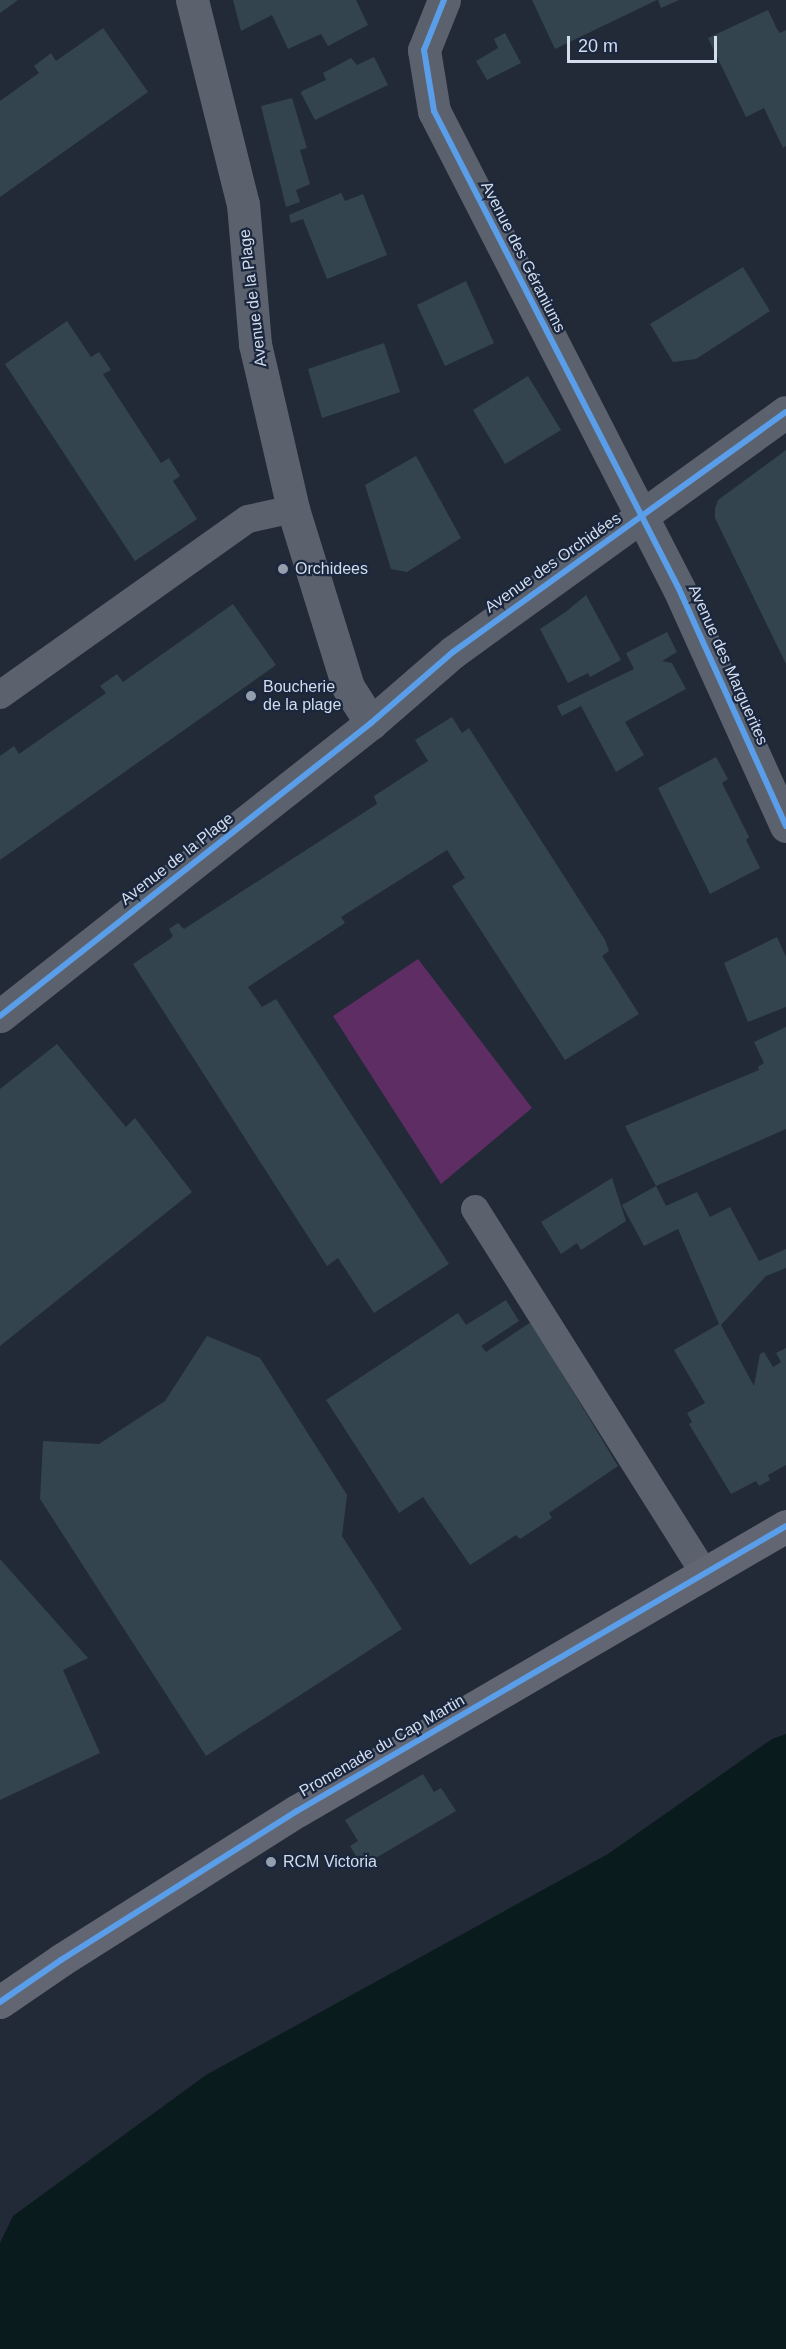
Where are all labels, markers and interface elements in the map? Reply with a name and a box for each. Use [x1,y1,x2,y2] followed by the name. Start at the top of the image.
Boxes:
[570,24,720,62] scale bar
[578,36,618,56] text: 20 m
[477,178,569,336] street label: Avenue des Géraniums
[235,228,271,368] street label: Avenue de la Plage
[481,509,625,617] street label: Avenue des Orchidées
[295,559,368,579] place label: Orchidees
[276,562,290,576] marker: Orchidees
[684,582,772,748] street label: Avenue des Marguerites
[263,677,341,715] place label: Boucherie de la plage
[244,689,258,703] marker: Boucherie de la plage
[117,809,237,909] street label: Avenue de la Plage
[296,1691,468,1801] street label: Promenade du Cap Martin
[283,1852,377,1872] place label: RCM Victoria
[264,1855,278,1869] marker: RCM Victoria

